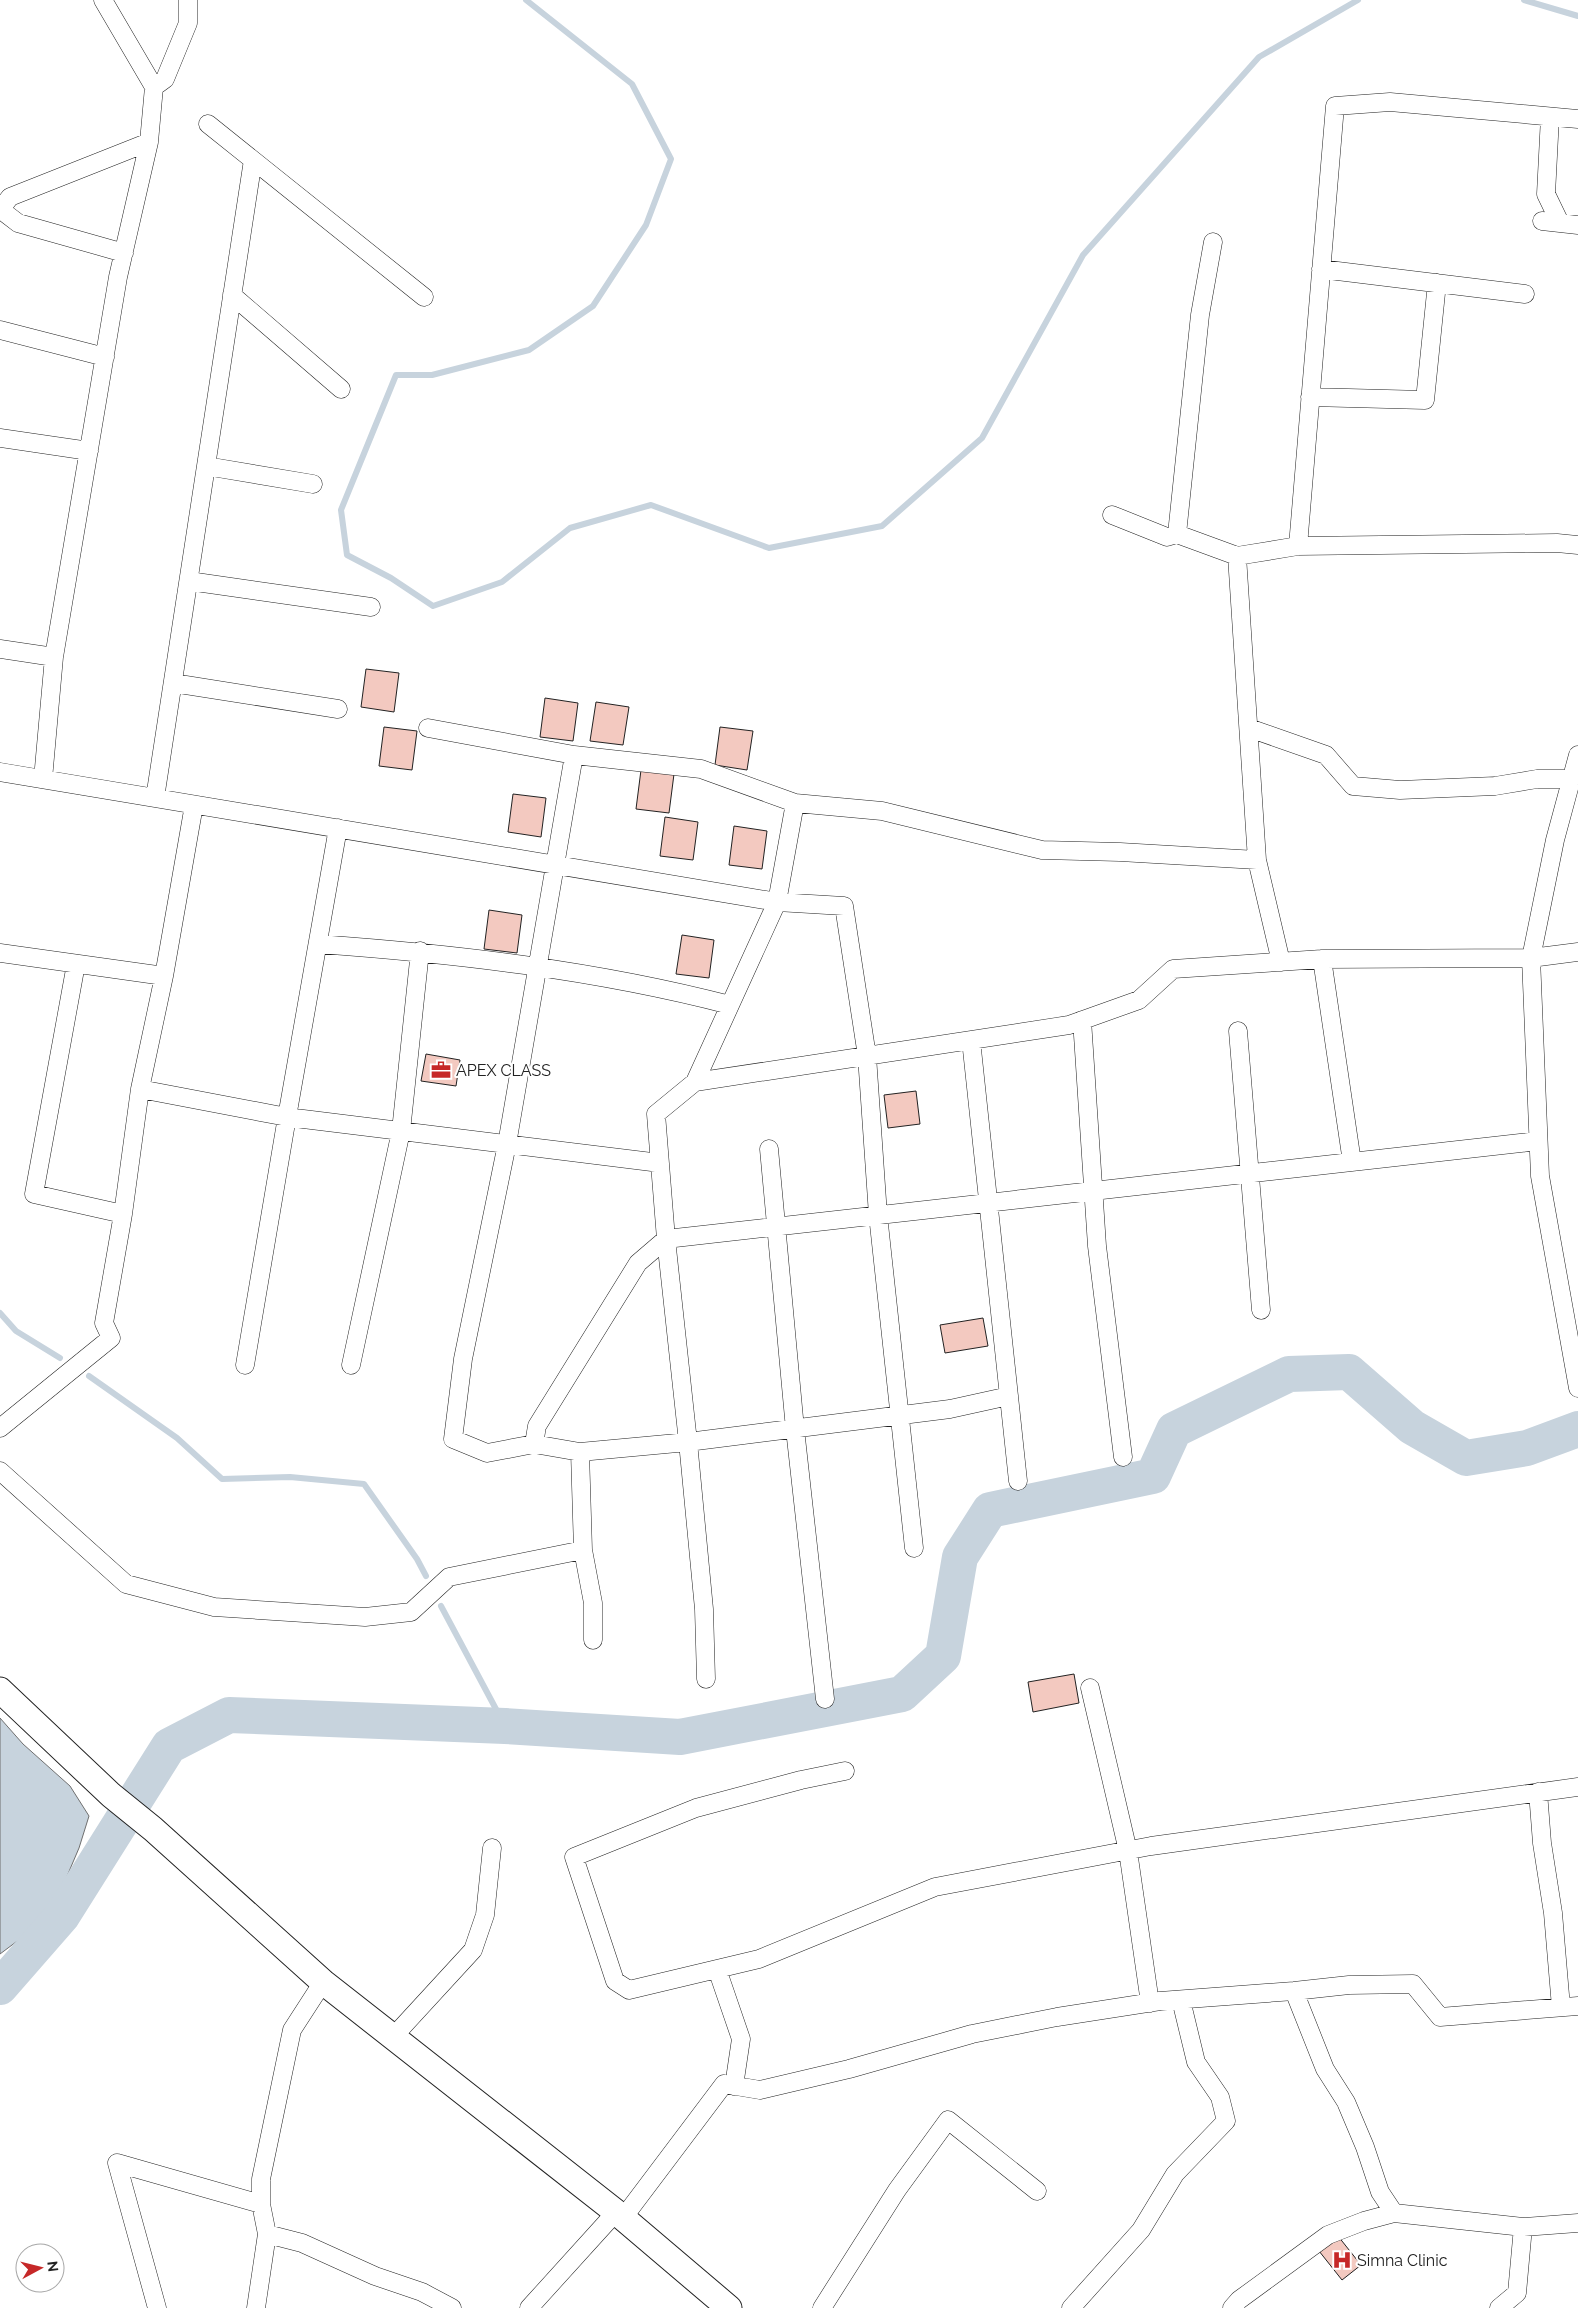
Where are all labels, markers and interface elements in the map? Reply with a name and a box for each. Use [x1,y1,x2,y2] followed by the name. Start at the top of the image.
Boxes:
[430,1059,452,1081] office icon: APEX CLASS
[456,1061,551,1080] place label: APEX CLASS
[15,2243,65,2293] north arrow
[1331,2249,1353,2271] hospital icon: Simna Clinic
[1357,2251,1448,2270] place label: Simna Clinic
[44,2260,61,2273] text: N

